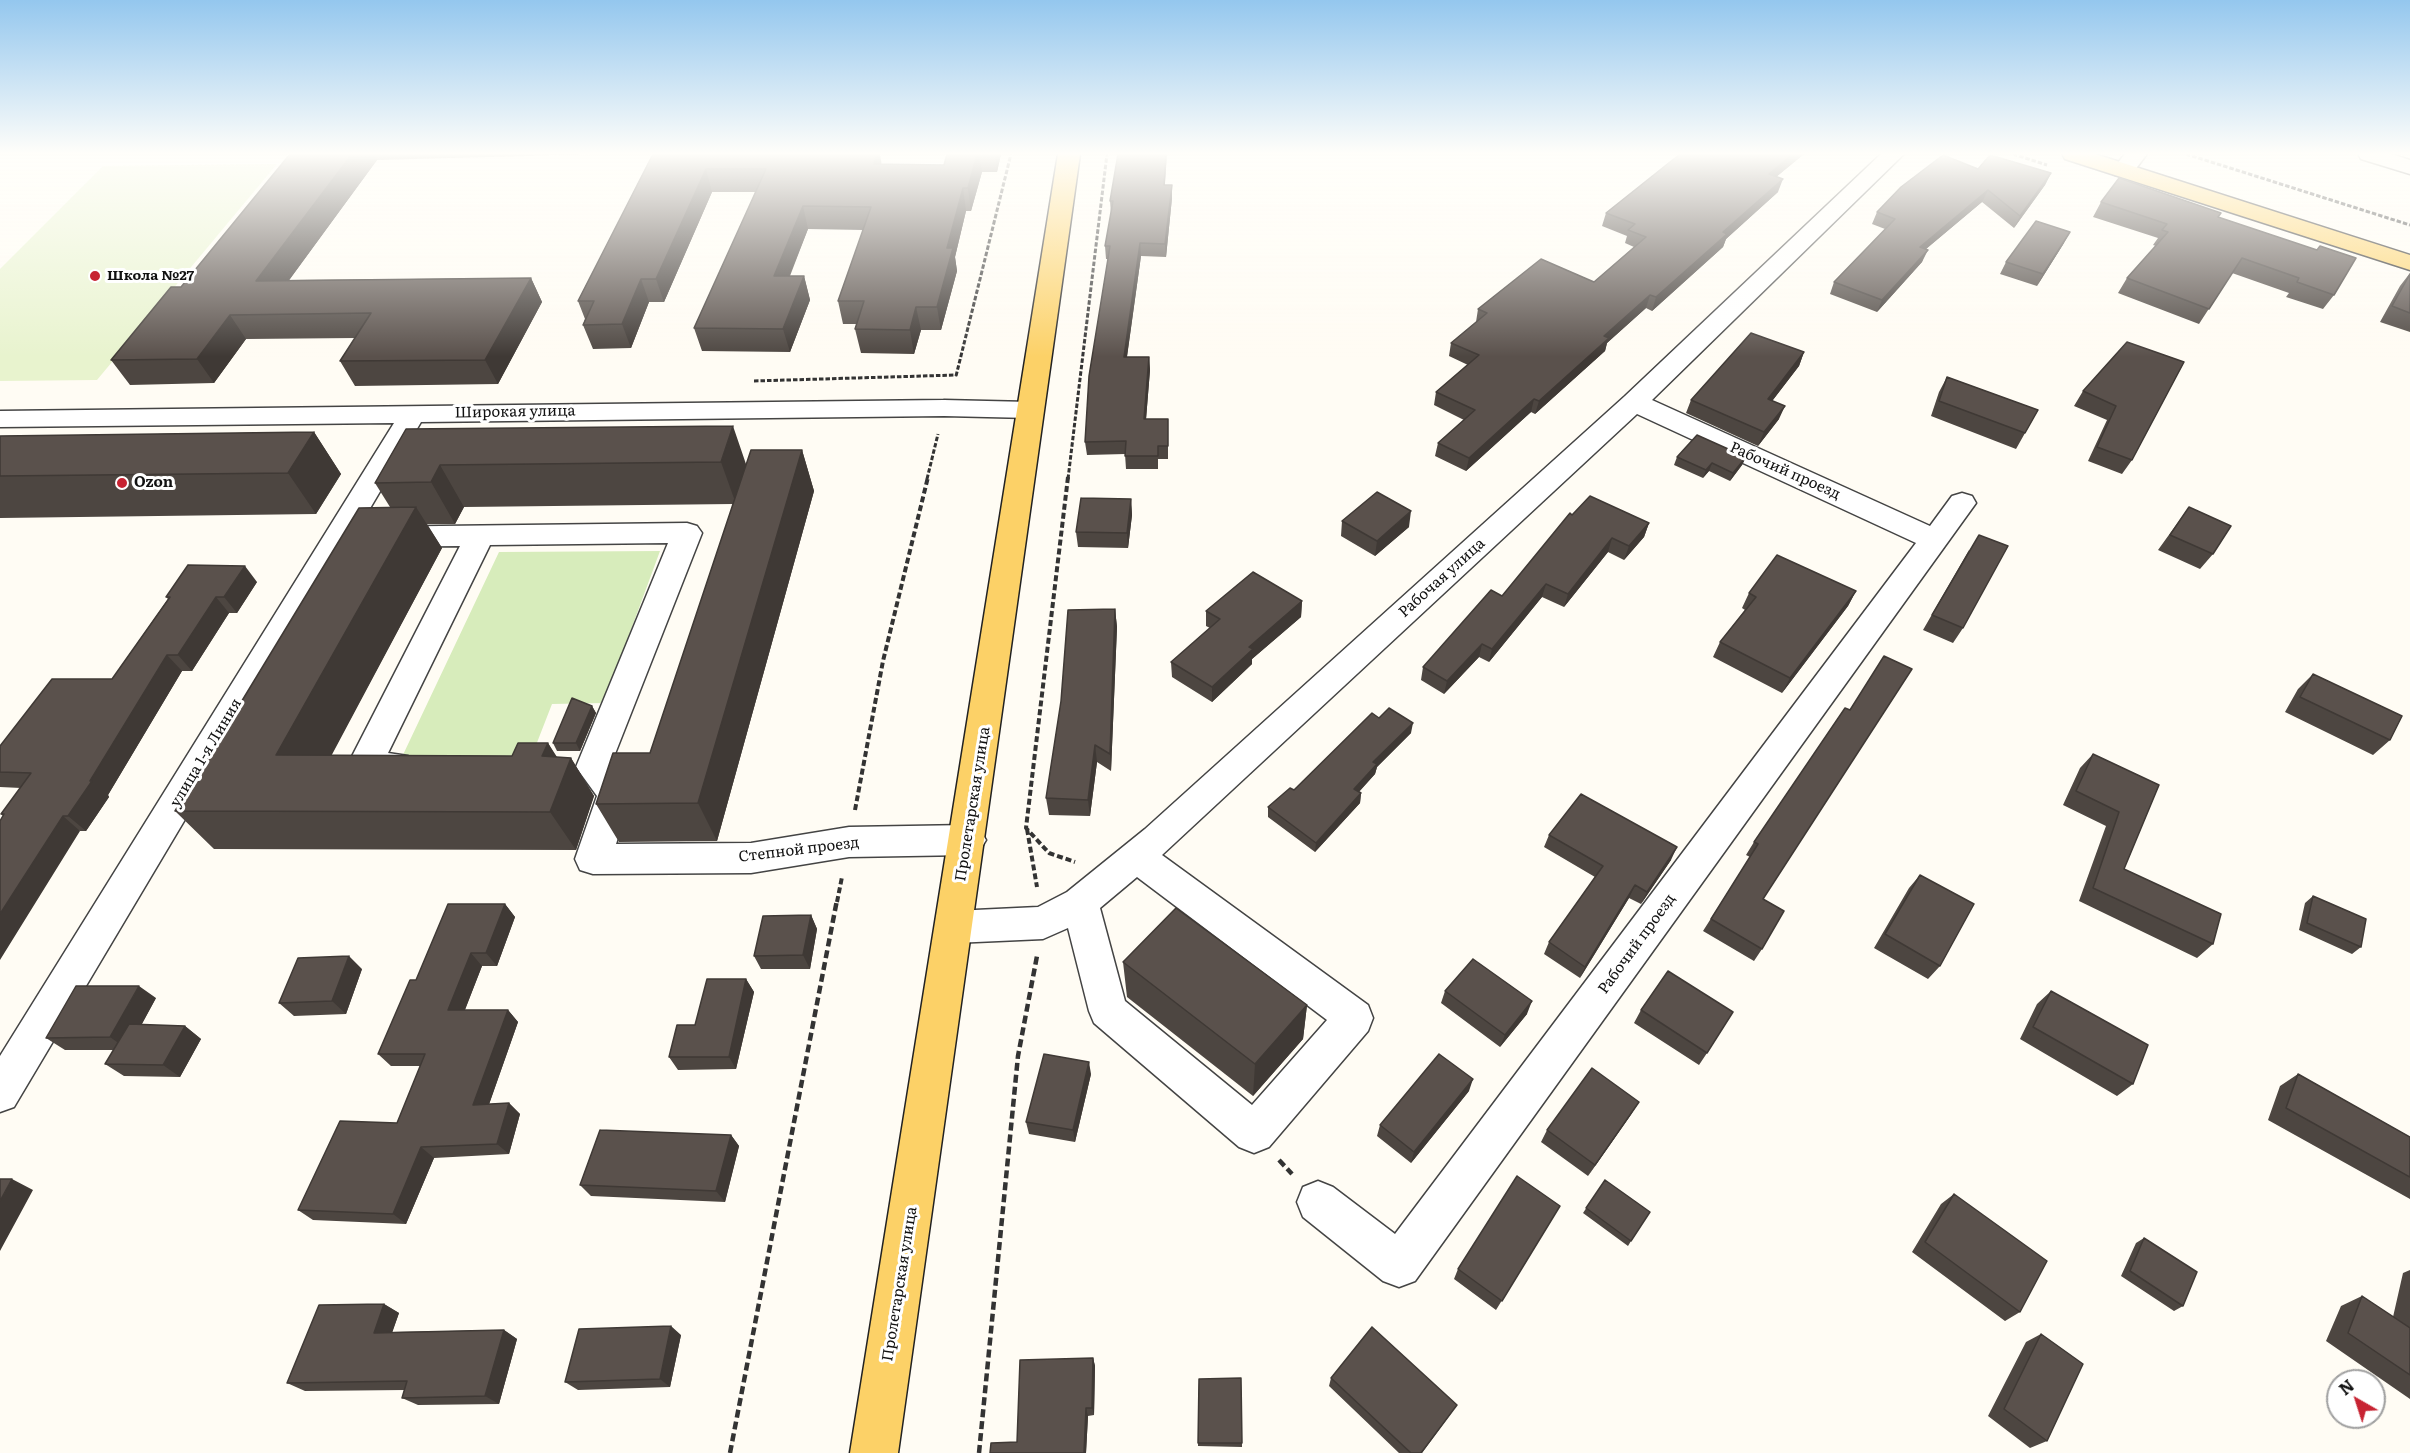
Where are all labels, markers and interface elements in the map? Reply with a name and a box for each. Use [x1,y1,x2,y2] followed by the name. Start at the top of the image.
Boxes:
[107,268,194,284] place label: Школа №27
[88,269,102,283] marker: Школа №27
[454,402,576,422] street label: Широкая улица
[1727,439,1843,503] street label: Рабочий проезд
[134,474,173,492] place label: Ozon
[115,476,129,490] marker: Ozon
[1395,535,1489,621] street label: Рабочая улица
[166,695,246,811] street label: улица 1-я Линия
[952,725,994,883] street label: Пролетарская улица
[738,834,860,866] street label: Степной проезд
[1595,890,1679,998] street label: Рабочий проезд
[879,1205,921,1363] street label: Пролетарская улица
[2326,1369,2386,1429] north arrow
[2333,1373,2359,1400] text: N

